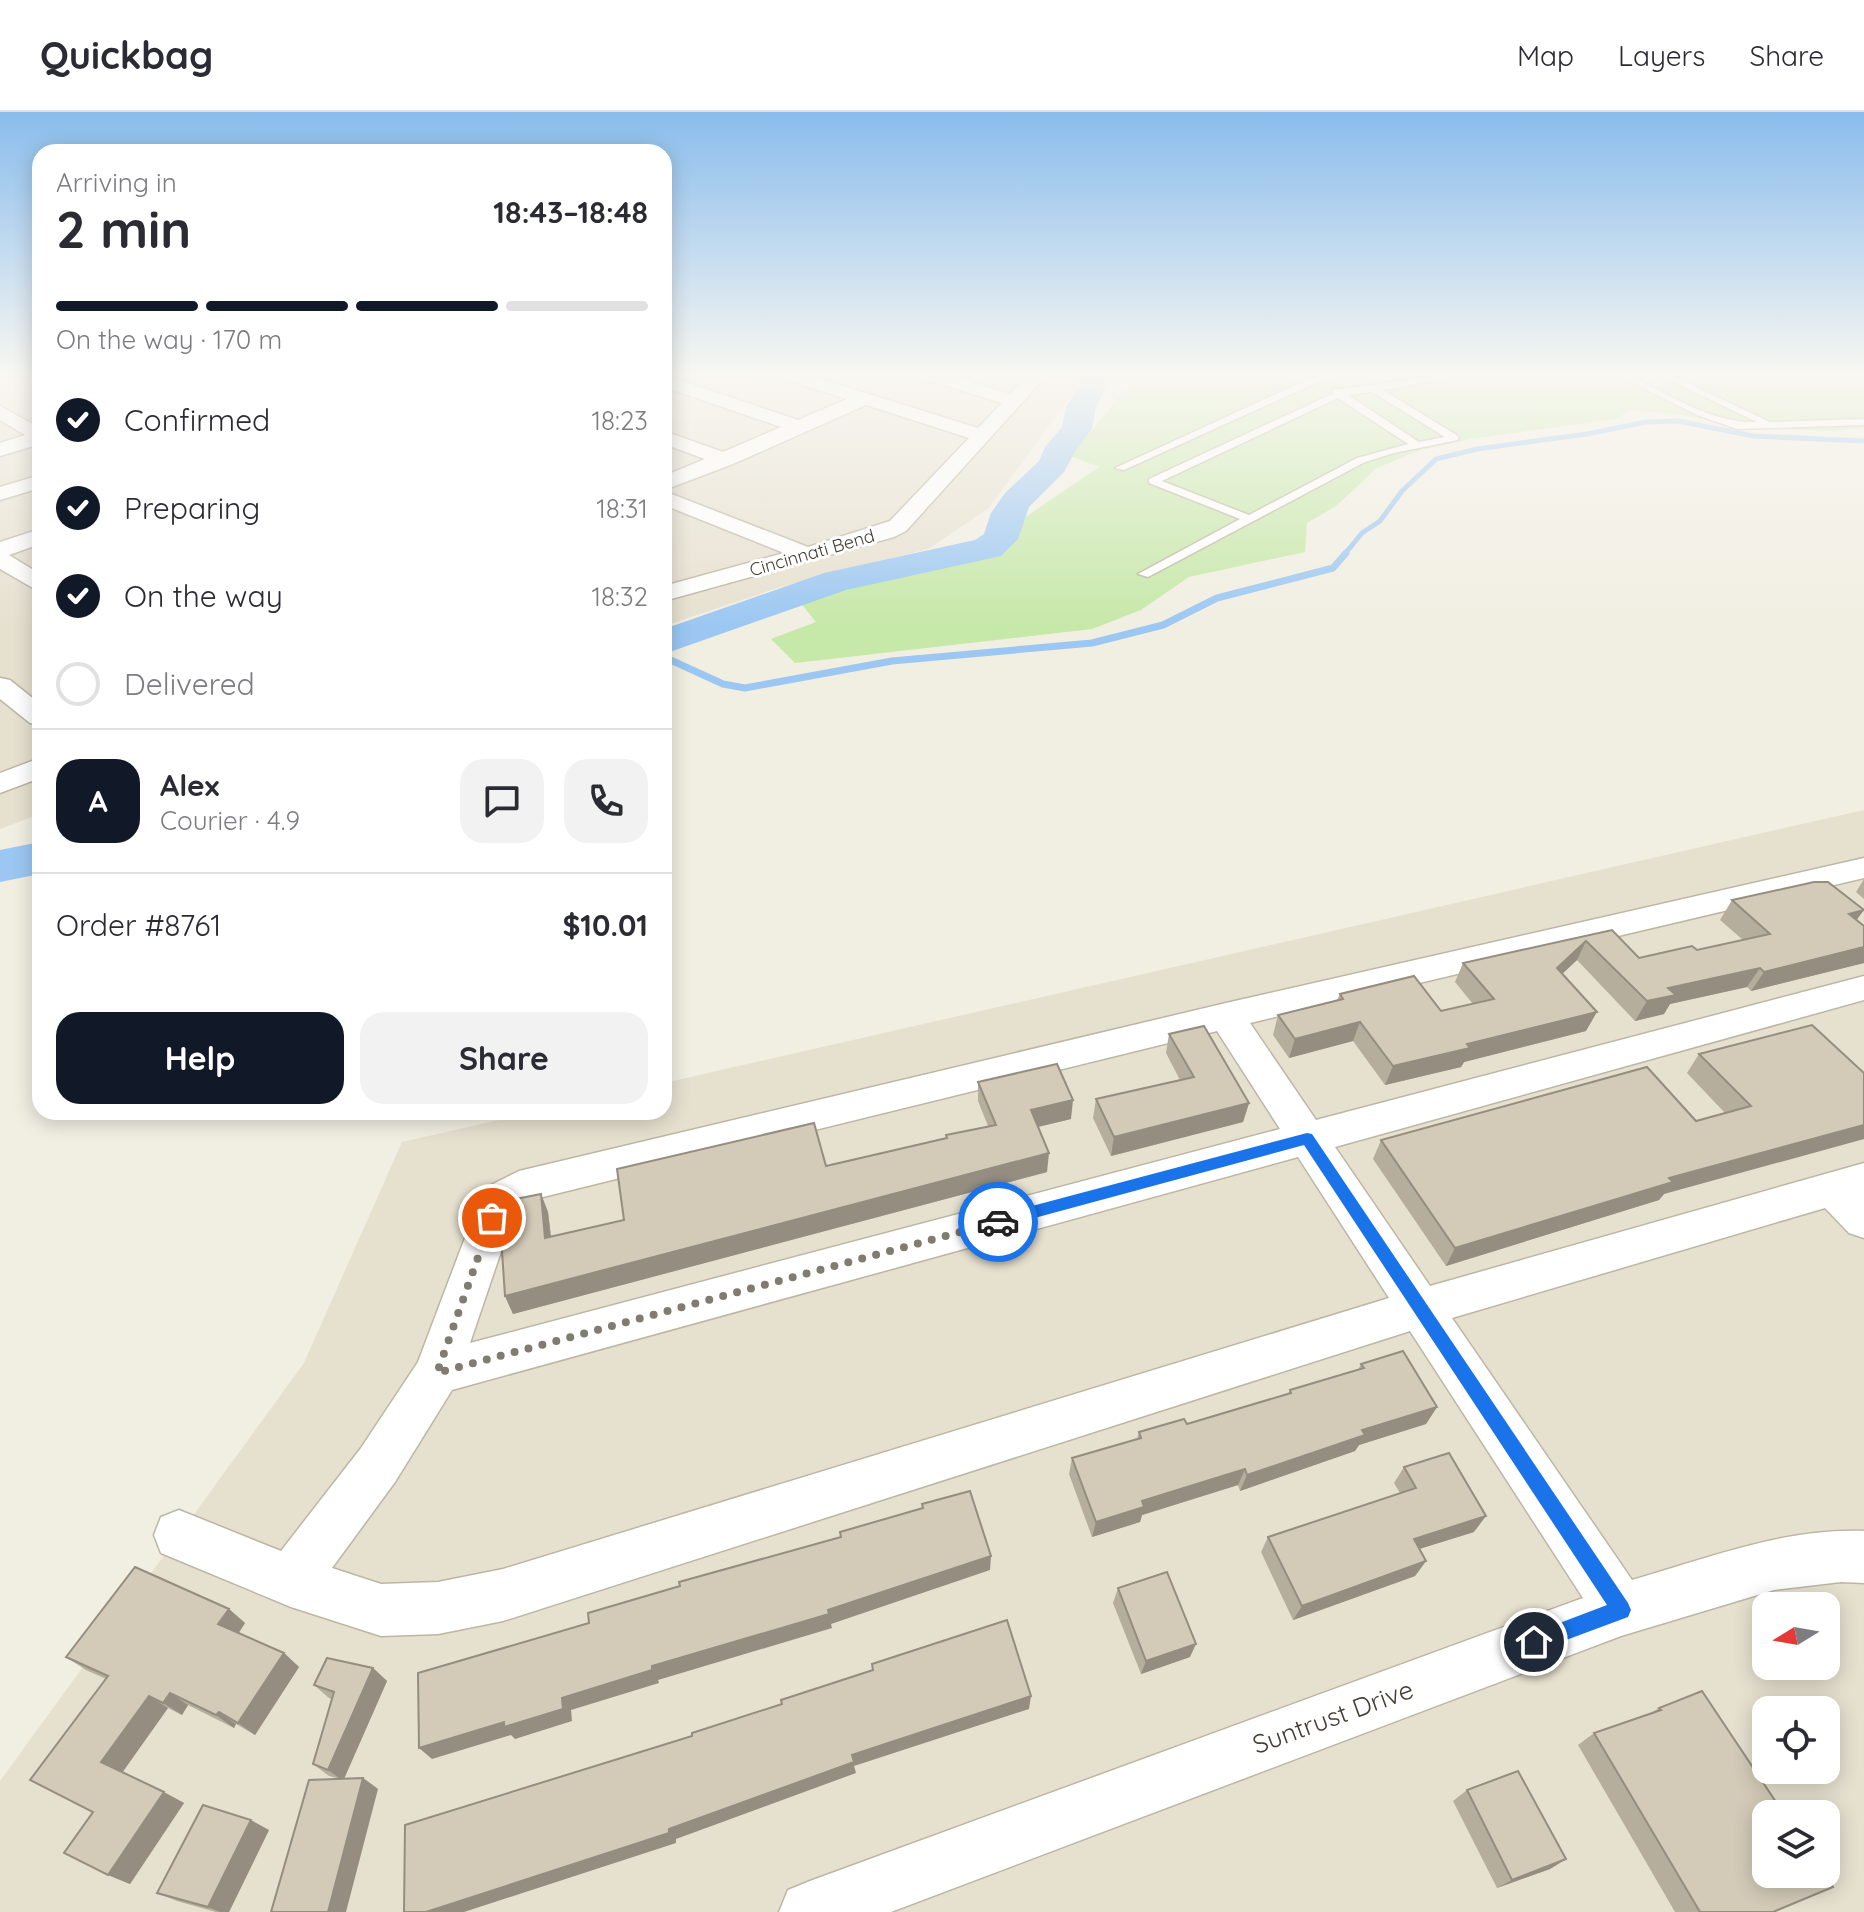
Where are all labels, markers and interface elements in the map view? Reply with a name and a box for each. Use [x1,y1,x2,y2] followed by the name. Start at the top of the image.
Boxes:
[40,31,213,79] text: Quickbag
[1517,38,1574,73] text: Map
[1618,38,1705,73] text: Layers
[1749,38,1824,73] text: Share
[56,166,177,199] text: Arriving in
[493,193,648,231] text: 18:43–18:48
[56,196,191,261] text: 2 min
[56,323,282,356] text: On the way · 170 m
[56,398,100,442] icon: check
[124,401,270,439] text: Confirmed
[591,404,648,437] text: 18:23
[56,486,100,530] icon: check
[124,489,260,527] text: Preparing
[596,492,648,525] text: 18:31
[747,524,877,581] street label: Cincinnati Bend
[56,574,100,618] icon: check
[124,577,283,615] text: On the way
[591,580,648,613] text: 18:32
[124,665,255,703] text: Delivered
[460,759,544,843] button: chat
[564,759,648,843] button: phone
[160,766,219,804] text: Alex
[88,782,108,820] text: A
[160,804,300,837] text: Courier · 4.9
[56,906,221,944] text: Order #8761
[562,906,648,944] text: $10.01
[56,1012,344,1104] button: Help
[360,1012,648,1104] button: Share
[958,1182,1038,1262] courier
[458,1184,526,1252] pin
[470,1196,514,1240] icon: bag
[976,1200,1020,1244] icon: car
[1752,1592,1840,1680] north arrow
[1752,1592,1840,1888] map controls
[1500,1608,1568,1676] pin
[1512,1620,1556,1664] icon: home
[1248,1672,1418,1761] street label: Suntrust Drive
[1752,1696,1840,1784] button: locate
[1752,1800,1840,1888] button: layers

